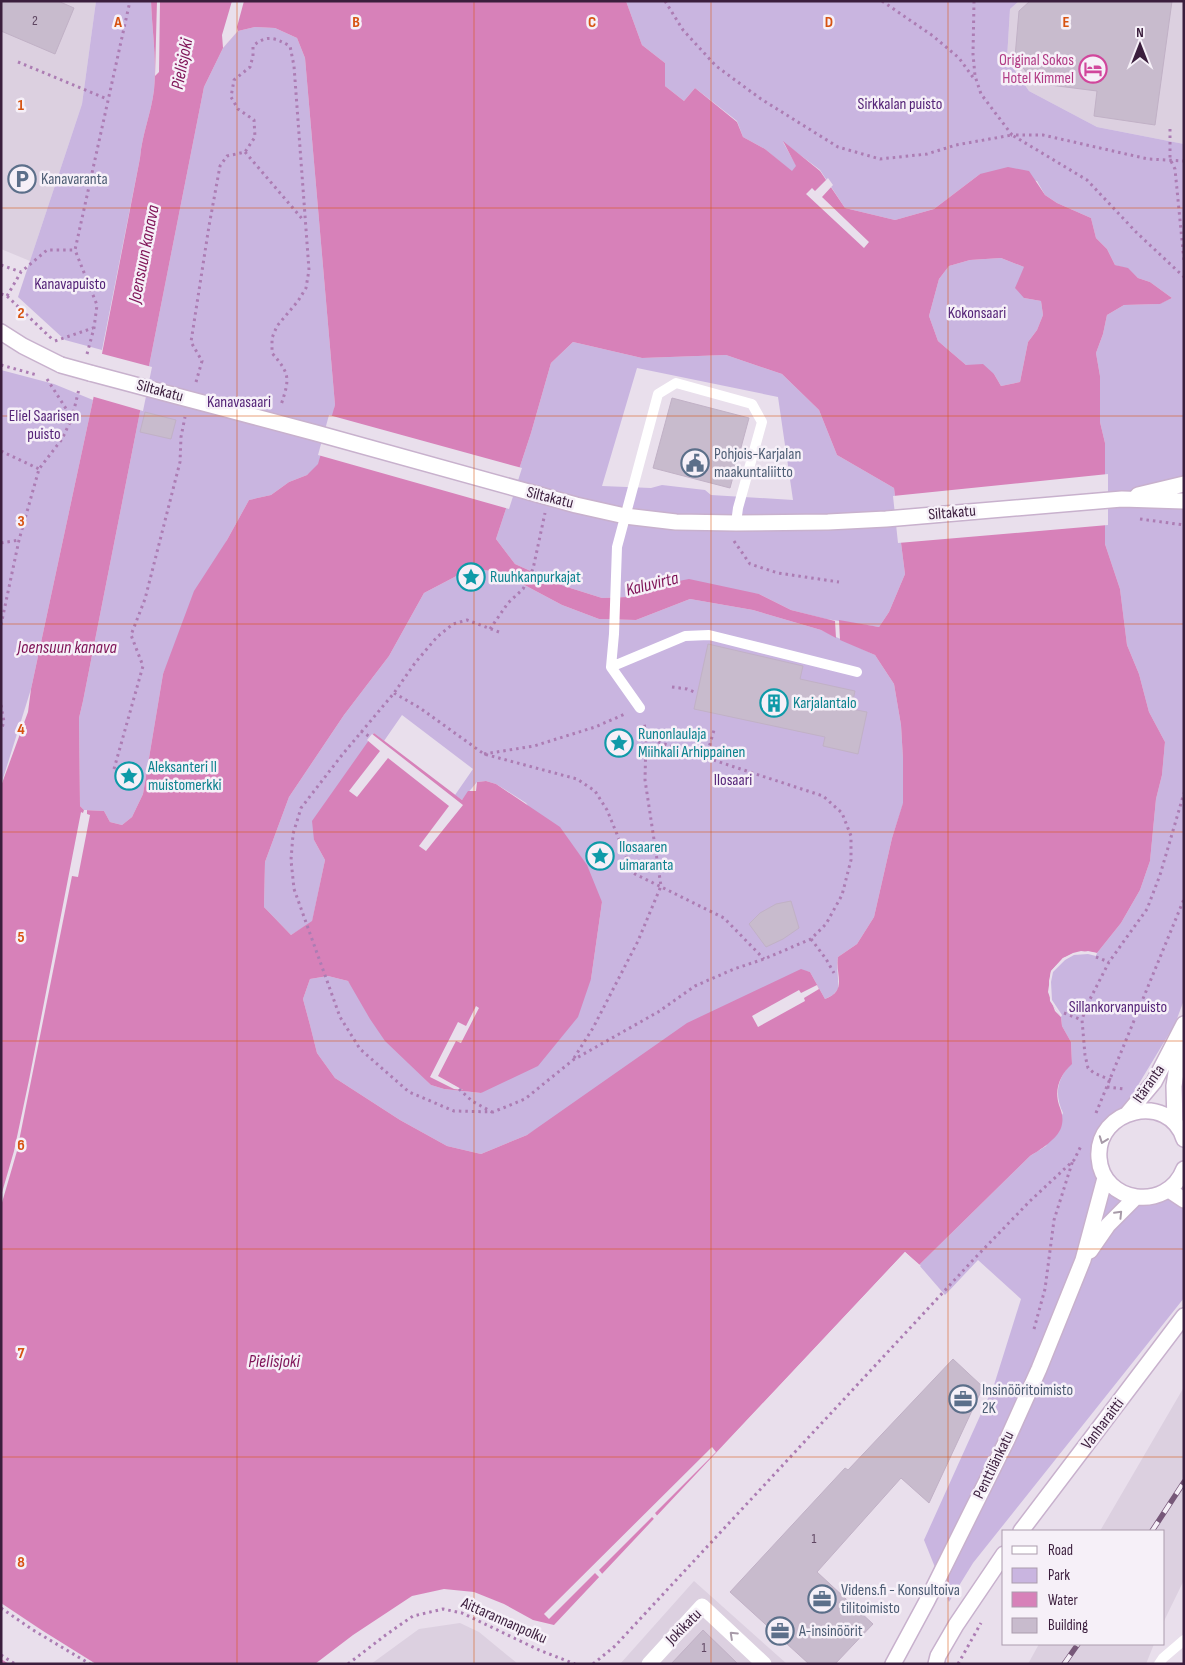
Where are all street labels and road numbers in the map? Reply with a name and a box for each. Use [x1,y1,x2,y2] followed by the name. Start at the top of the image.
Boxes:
[135,376,185,406] street label: Siltakatu
[525,483,575,513] street label: Siltakatu
[927,501,977,525] street label: Siltakatu
[1129,1061,1169,1107] street label: Itäranta
[1078,1395,1128,1453] street label: Vanharaitti
[970,1428,1018,1502] street label: Penttilänkatu
[457,1593,550,1648] street label: Aittarannanpolku
[661,1605,706,1650] street label: Jokikatu

